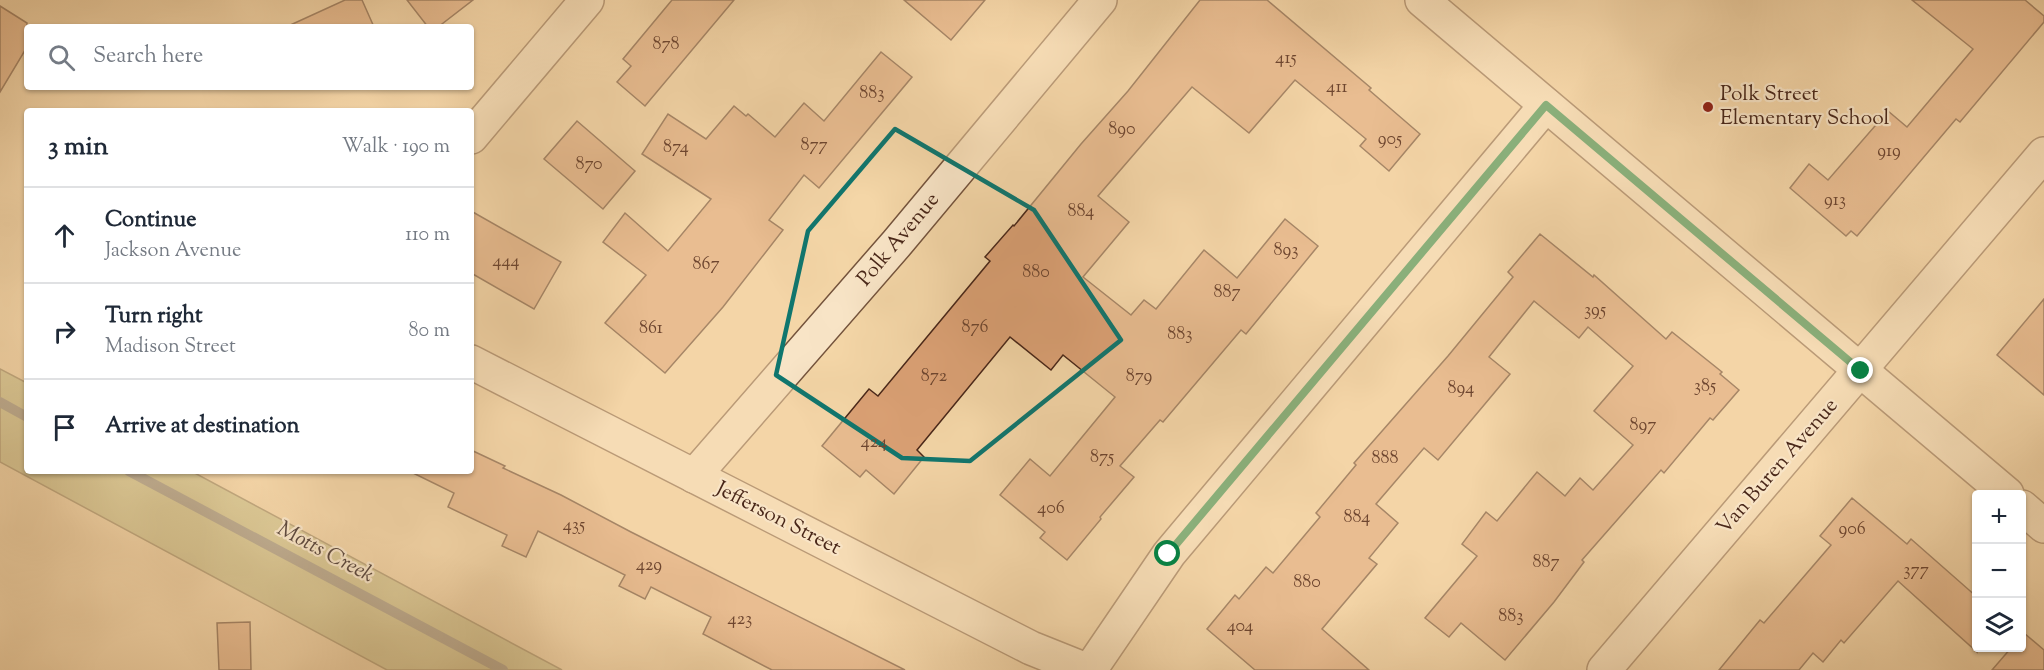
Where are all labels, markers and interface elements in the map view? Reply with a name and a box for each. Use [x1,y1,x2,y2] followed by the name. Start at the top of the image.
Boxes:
[24,24,474,90] search box
[652,32,680,58] house number: 878
[45,41,78,74] icon: search
[93,41,203,73] text: Search here
[1275,46,1297,72] house number: 415
[1326,75,1348,101] house number: 411
[1720,80,1890,134] place label: Polk Street Elementary School
[859,81,885,107] house number: 883
[1701,100,1715,114] marker: Polk Street Elementary School
[1108,117,1136,143] house number: 890
[1378,127,1402,153] house number: 905
[48,129,108,166] text: 3 min
[342,133,450,162] text: Walk · 190 m
[800,133,828,159] house number: 877
[663,135,689,161] house number: 874
[1877,139,1901,165] house number: 919
[575,152,603,178] house number: 870
[851,187,947,293] street label: Polk Avenue
[1824,188,1846,214] house number: 913
[1068,199,1094,225] house number: 884
[105,205,196,237] text: Continue
[48,219,81,252] icon: ahead
[405,221,450,250] text: 110 m
[105,237,241,266] text: Jackson Avenue
[1273,238,1299,264] house number: 893
[492,249,520,275] house number: 444
[693,252,719,278] house number: 867
[1022,260,1050,286] house number: 880
[1213,280,1241,306] house number: 887
[1584,298,1606,324] house number: 395
[105,301,202,333] text: Turn right
[48,315,81,348] icon: right
[962,315,989,341] house number: 876
[639,316,663,342] house number: 861
[409,317,450,346] text: 80 m
[1167,322,1193,348] house number: 883
[105,333,236,362] text: Madison Street
[1847,357,1873,383] route end
[921,364,948,390] house number: 872
[1126,364,1152,390] house number: 879
[1694,374,1716,400] house number: 385
[1448,376,1474,402] house number: 894
[1710,392,1846,542] street label: Van Buren Avenue
[48,411,81,444] icon: arrive
[105,411,300,443] text: Arrive at destination
[1630,413,1656,439] house number: 897
[861,430,887,456] house number: 424
[1090,445,1114,471] house number: 875
[1372,446,1399,472] house number: 888
[709,474,846,563] street label: Jefferson Street
[1972,490,2026,652] map controls
[1972,490,2026,544] button: +
[1037,496,1065,522] house number: 406
[1344,505,1370,531] house number: 884
[563,513,585,539] house number: 435
[271,514,379,592] water label: Motts Creek
[1838,517,1866,543] house number: 906
[1154,540,1180,566] route start
[1972,544,2026,598] button: −
[1532,550,1560,576] house number: 887
[636,553,662,579] house number: 429
[1903,558,1929,584] house number: 377
[1293,570,1321,596] house number: 880
[1972,598,2026,652] button: layers
[1498,604,1524,630] house number: 883
[728,607,752,633] house number: 423
[1227,614,1253,640] house number: 404

